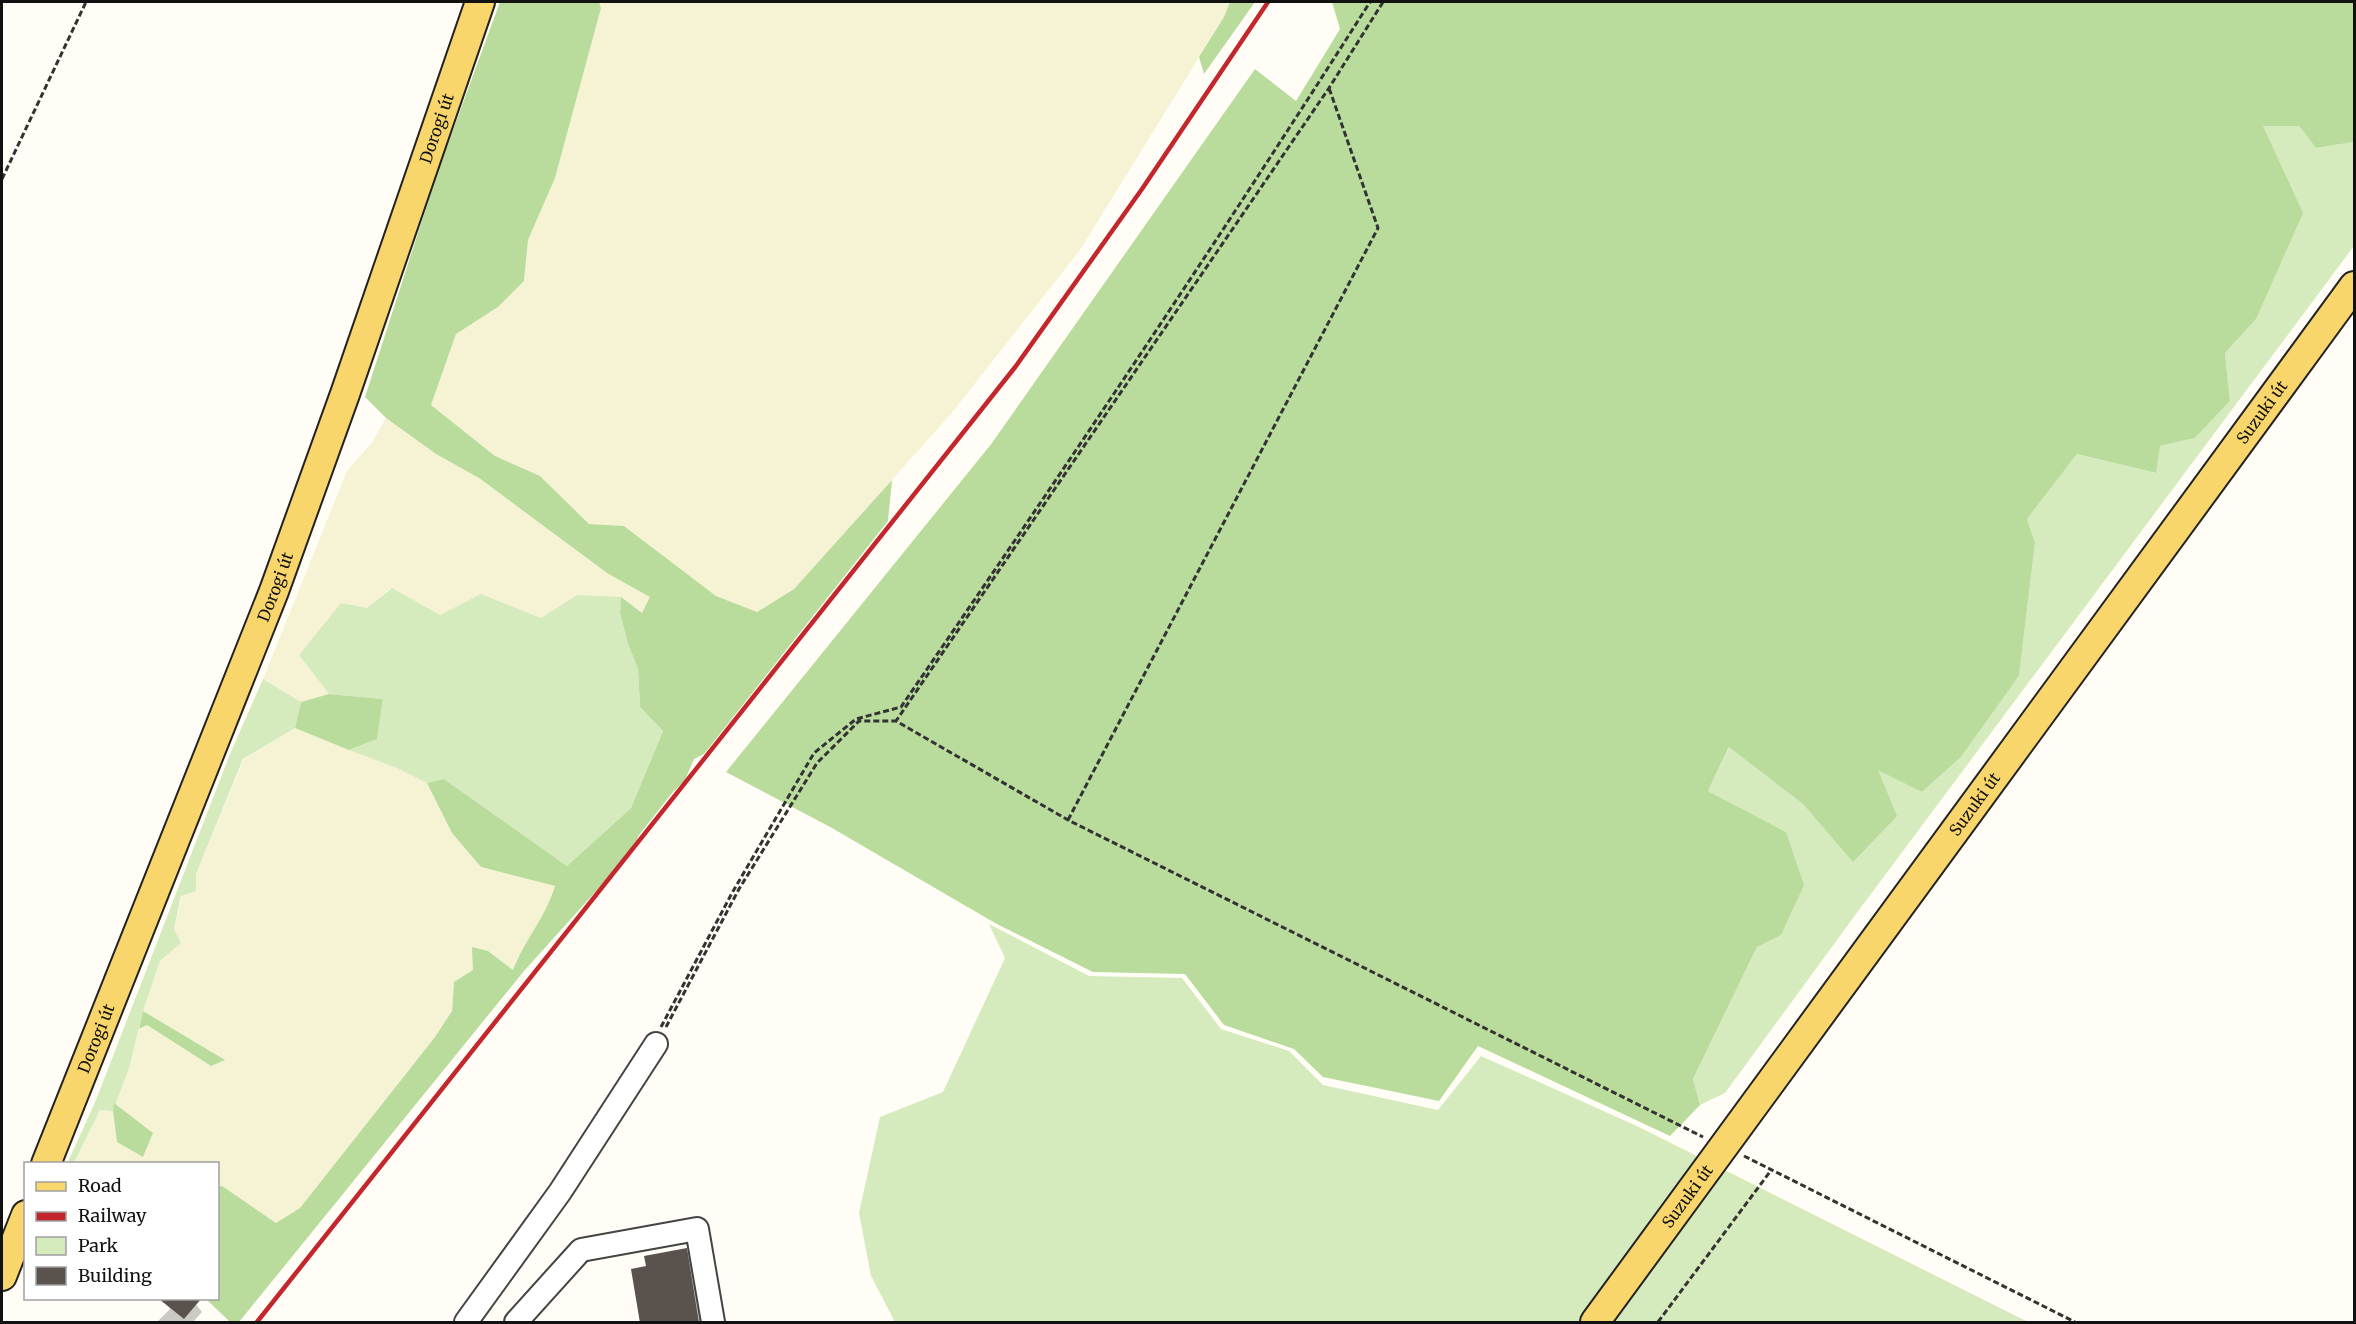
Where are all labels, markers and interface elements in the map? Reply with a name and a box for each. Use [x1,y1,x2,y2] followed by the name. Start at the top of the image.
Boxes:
[415,90,458,166] street label: Dorogi út
[2232,376,2292,448] street label: Suzuki út
[253,549,297,625] street label: Dorogi út
[1945,768,2005,840] street label: Suzuki út
[73,1000,119,1076] street label: Dorogi út
[1657,1160,1717,1232] street label: Suzuki út
[24,1162,219,1300] legend
[78,1174,122,1197] text: Road
[78,1204,147,1227] text: Railway
[78,1234,119,1257] text: Park
[78,1264,152,1287] text: Building

